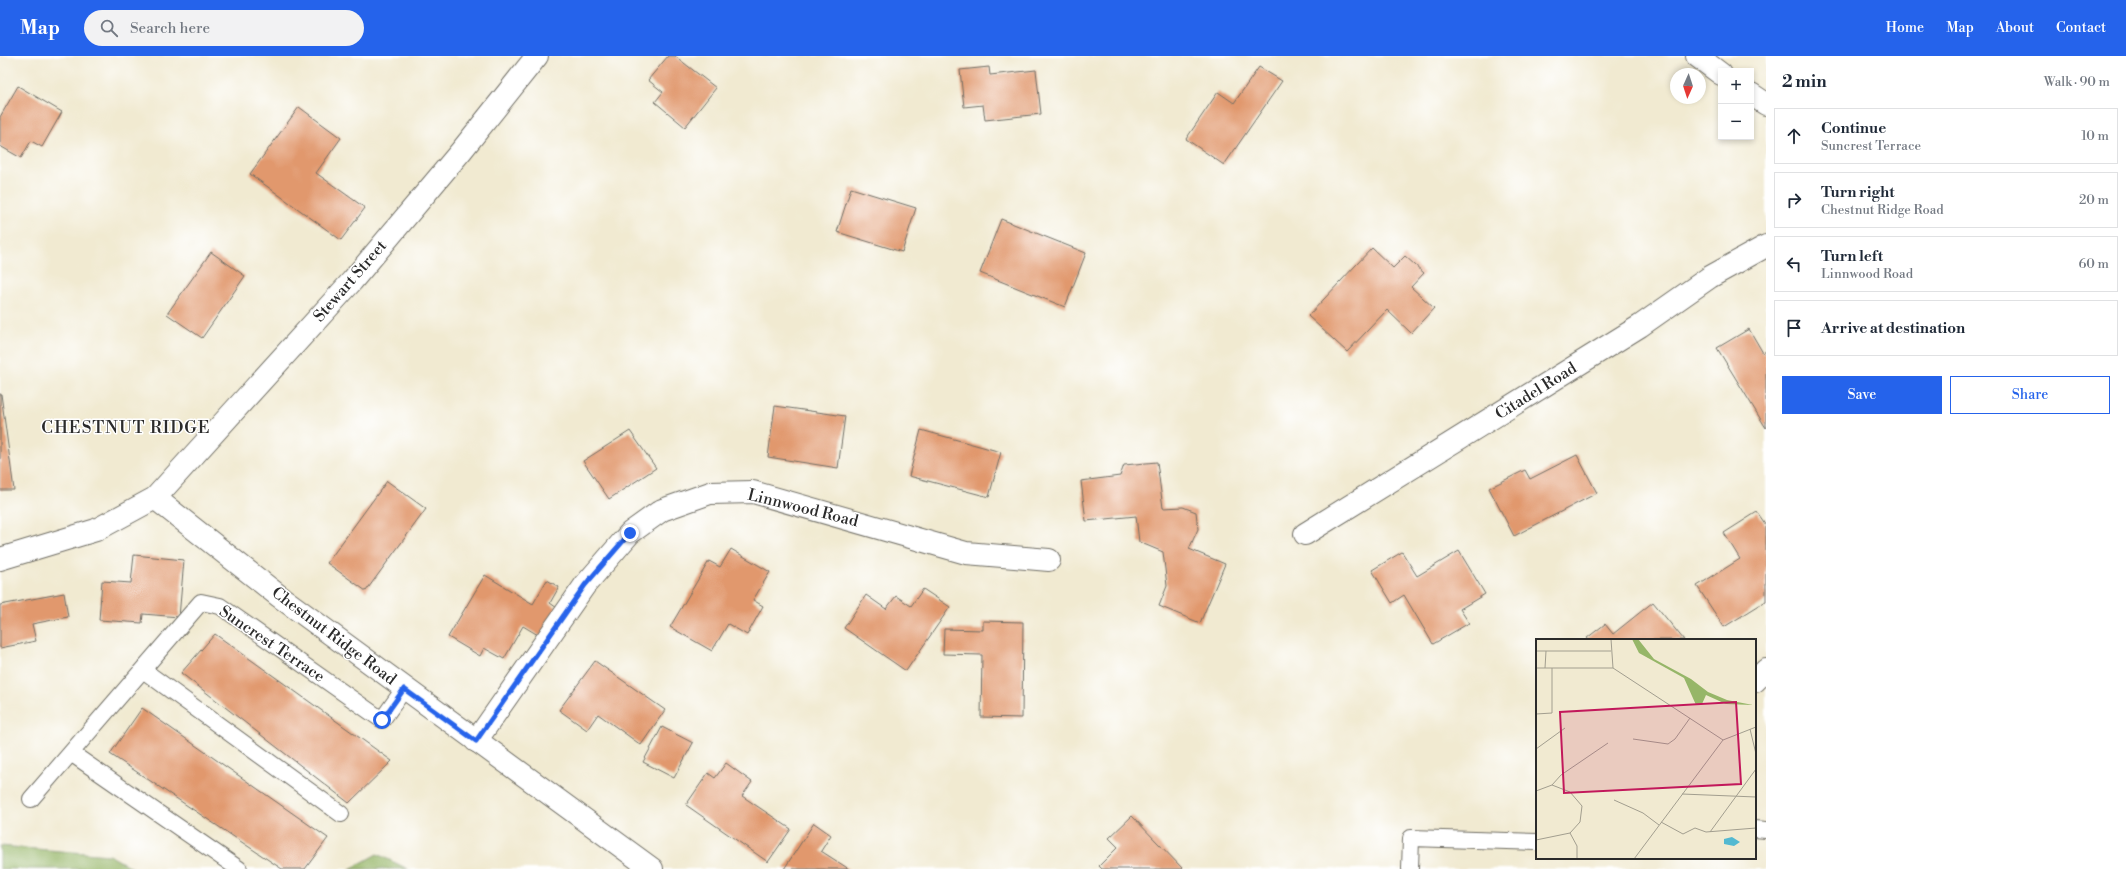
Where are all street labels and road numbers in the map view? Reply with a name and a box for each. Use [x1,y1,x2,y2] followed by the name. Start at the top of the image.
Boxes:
[309,236,391,326] street label: Stewart Street
[1492,358,1580,424] street label: Citadel Road
[746,485,860,531] street label: Linnwood Road
[268,583,400,689] street label: Chestnut Ridge Road
[215,601,329,687] street label: Suncrest Terrace

